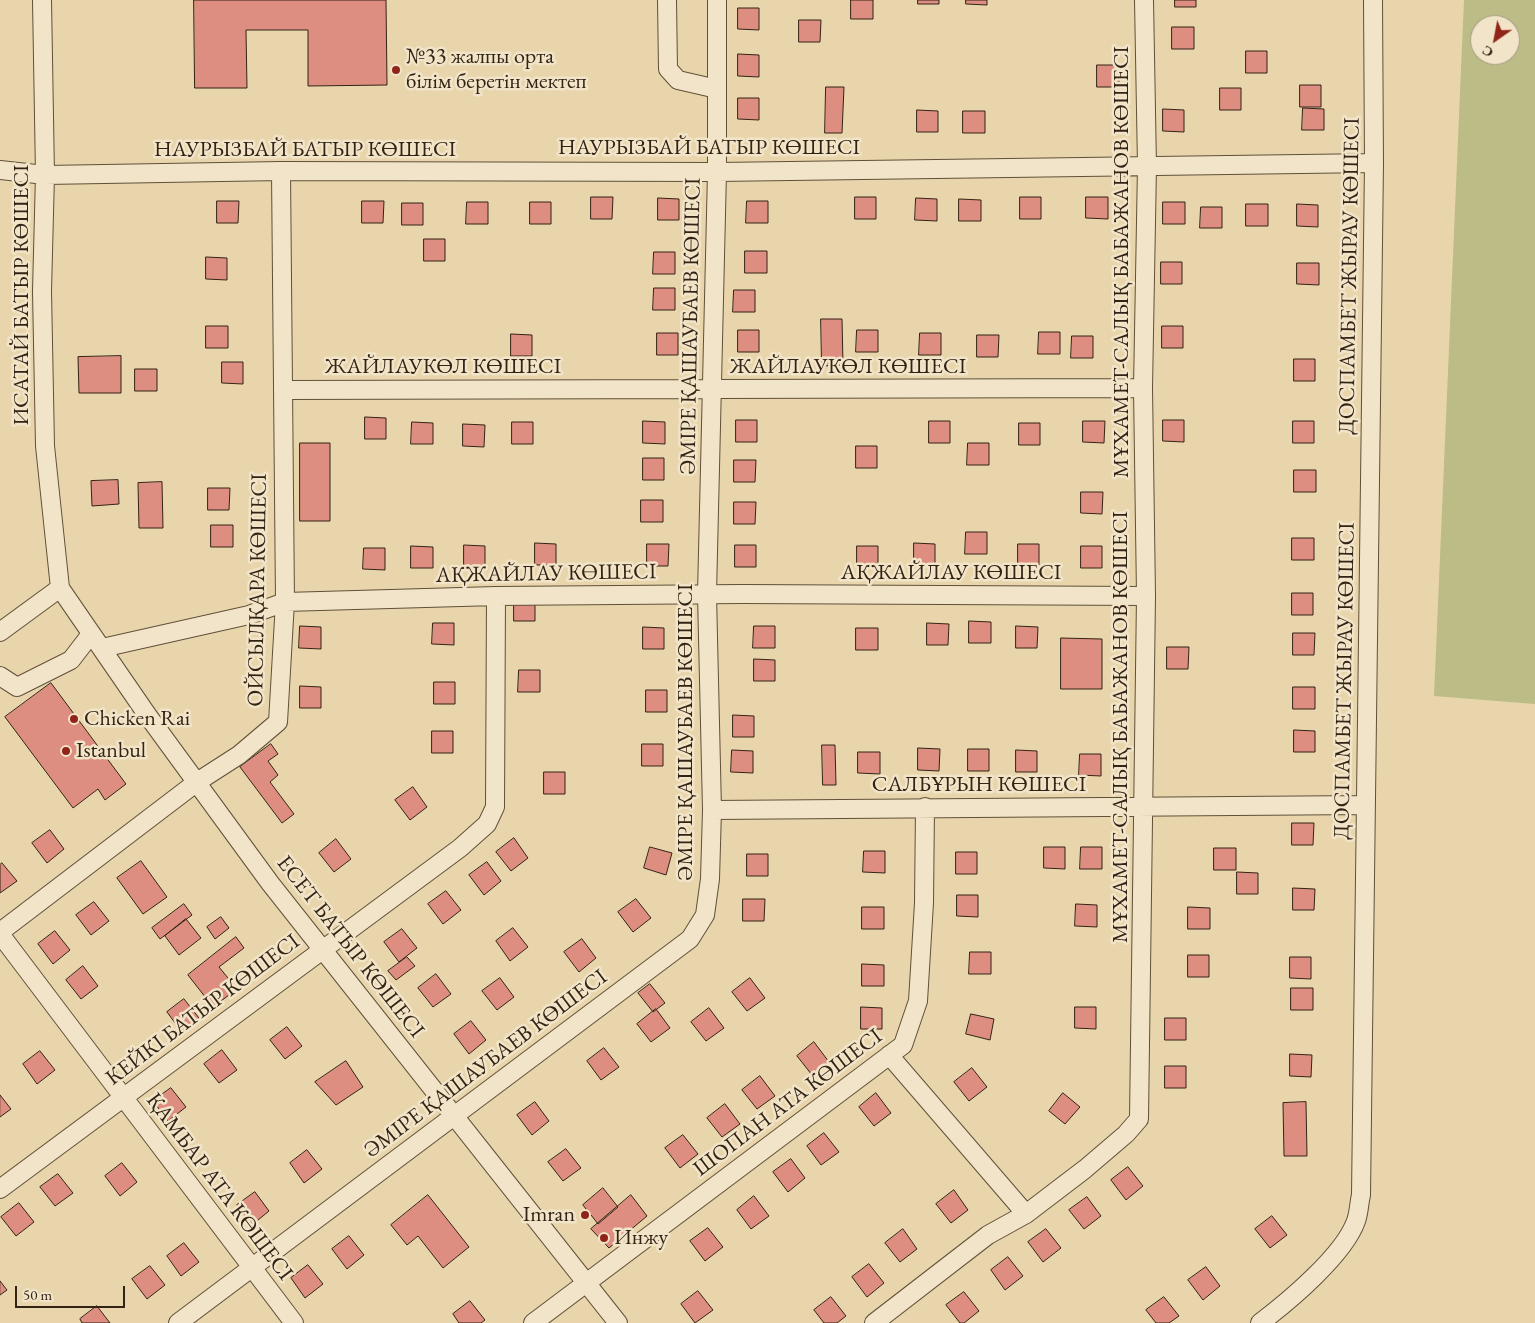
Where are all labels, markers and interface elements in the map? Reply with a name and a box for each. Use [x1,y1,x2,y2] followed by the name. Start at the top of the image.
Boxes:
[1470,15,1520,65] north arrow
[1478,41,1496,62] text: С
[406,44,587,96] place label: №33 жалпы орта білім беретін мектеп
[1109,46,1135,478] street label: МҰХАМЕТ-САЛЫҚ БАБАЖАНОВ КӨШЕСІ
[390,64,402,76] marker: №33 жалпы орта білім беретін мектеп
[1334,117,1366,435] street label: ДОСПАМБЕТ ЖЫРАУ КӨШЕСІ
[558,135,860,161] street label: НАУРЫЗБАЙ БАТЫР КӨШЕСІ
[154,137,456,163] street label: НАУРЫЗБАЙ БАТЫР КӨШЕСІ
[9,164,35,426] street label: ИСАТАЙ БАТЫР КӨШЕСІ
[675,177,707,475] street label: ӘМІРЕ ҚАШАУБАЕВ КӨШЕСІ
[325,354,561,380] street label: ЖАЙЛАУКӨЛ КӨШЕСІ
[730,354,966,380] street label: ЖАЙЛАУКӨЛ КӨШЕСІ
[243,473,273,707] street label: ОЙСЫЛҚАРА КӨШЕСІ
[1108,511,1134,943] street label: МҰХАМЕТ-САЛЫҚ БАБАЖАНОВ КӨШЕСІ
[1329,522,1361,840] street label: ДОСПАМБЕТ ЖЫРАУ КӨШЕСІ
[435,559,657,589] street label: АҚЖАЙЛАУ КӨШЕСІ
[841,560,1061,586] street label: АҚЖАЙЛАУ КӨШЕСІ
[673,584,699,880] street label: ӘМІРЕ ҚАШАУБАЕВ КӨШЕСІ
[84,706,190,732] place label: Chicken Rai
[68,713,80,725] marker: Chicken Rai
[76,738,146,764] place label: Istanbul
[60,745,72,757] marker: Istanbul
[872,772,1086,798] street label: САЛБҰРЫН КӨШЕСІ
[271,851,429,1043] street label: ЕСЕТ БАТЫР КӨШЕСІ
[101,929,305,1091] street label: КЕЙКІ БАТЫР КӨШЕСІ
[360,964,612,1164] street label: ӘМІРЕ ҚАШАУБАЕВ КӨШЕСІ
[688,1023,888,1183] street label: ШОПАН АТА КӨШЕСІ
[140,1088,298,1286] street label: ҚАМБАР АТА КӨШЕСІ
[523,1202,575,1228] place label: Imran
[579,1209,591,1221] marker: Imran
[614,1225,668,1251] place label: Инжу
[598,1232,610,1244] marker: Инжу
[18,1276,128,1308] scale bar
[23,1285,52,1304] text: 50 m

